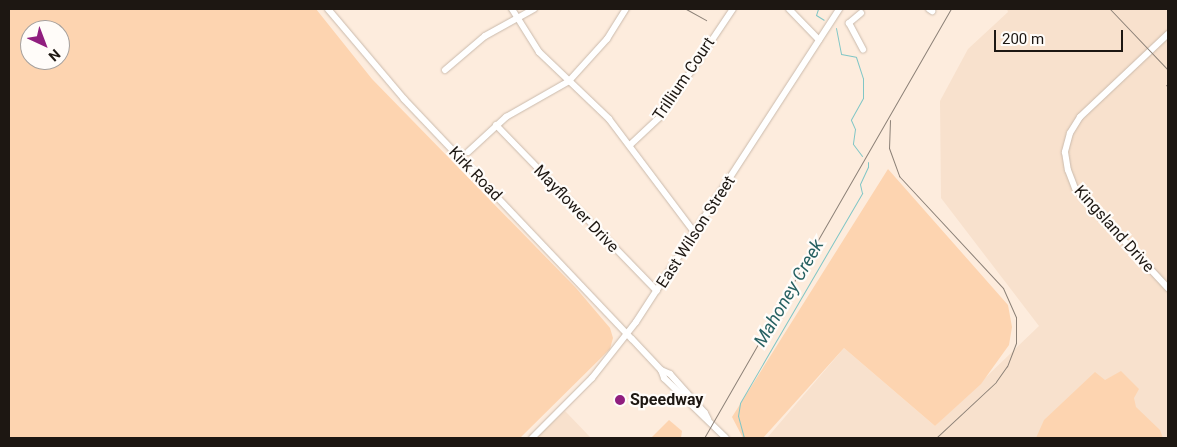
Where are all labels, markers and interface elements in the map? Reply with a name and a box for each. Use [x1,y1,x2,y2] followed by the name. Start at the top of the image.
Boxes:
[20,20,70,70] north arrow
[997,20,1126,52] scale bar
[1002,30,1044,48] text: 200 m
[649,34,719,124] street label: Trillium Court
[45,46,64,64] text: N
[444,143,506,205] street label: Kirk Road
[529,161,623,257] street label: Mayflower Drive
[653,172,739,292] street label: East Wilson Street
[1070,182,1158,276] street label: Kingsland Drive
[750,236,828,350] water label: Mahoney Creek
[630,390,703,410] place label: Speedway
[614,394,626,406] marker: Speedway

